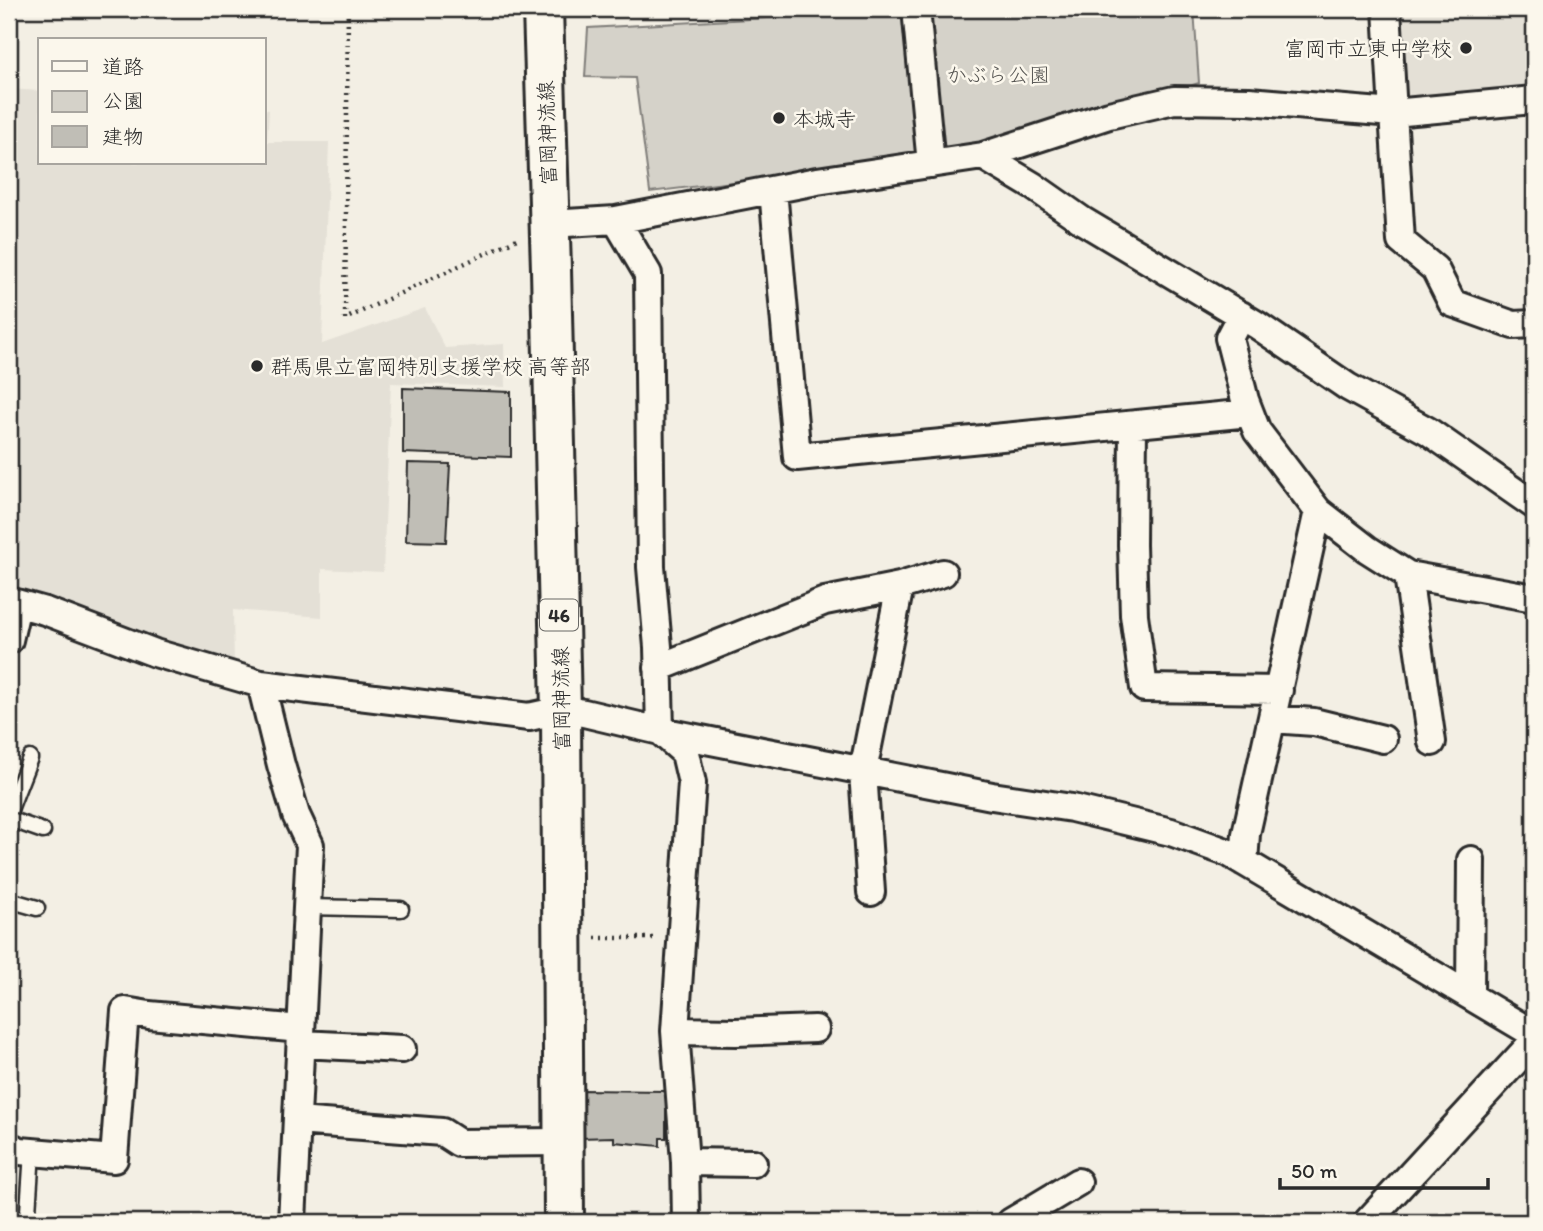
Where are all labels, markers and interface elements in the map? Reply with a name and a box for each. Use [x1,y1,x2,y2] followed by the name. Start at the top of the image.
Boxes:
[1284,36,1452,61] place label: 富岡市立東中学校
[38,38,266,164] legend
[1458,40,1474,56] marker: 富岡市立東中学校
[102,54,144,79] text: 道路
[946,62,1050,87] park label: かぶら公園
[533,80,561,186] street label: 富岡神流線
[102,88,144,113] text: 公園
[793,106,856,131] place label: 本城寺
[771,110,787,126] marker: 本城寺
[102,124,144,149] text: 建物
[271,354,591,379] place label: 群馬県立富岡特別支援学校 高等部
[249,358,265,374] marker: 群馬県立富岡特別支援学校 高等部
[540,600,578,630] road number: 46
[548,646,574,752] street label: 富岡神流線
[1280,1147,1489,1191] scale bar
[1291,1158,1338,1183] text: 50 m

